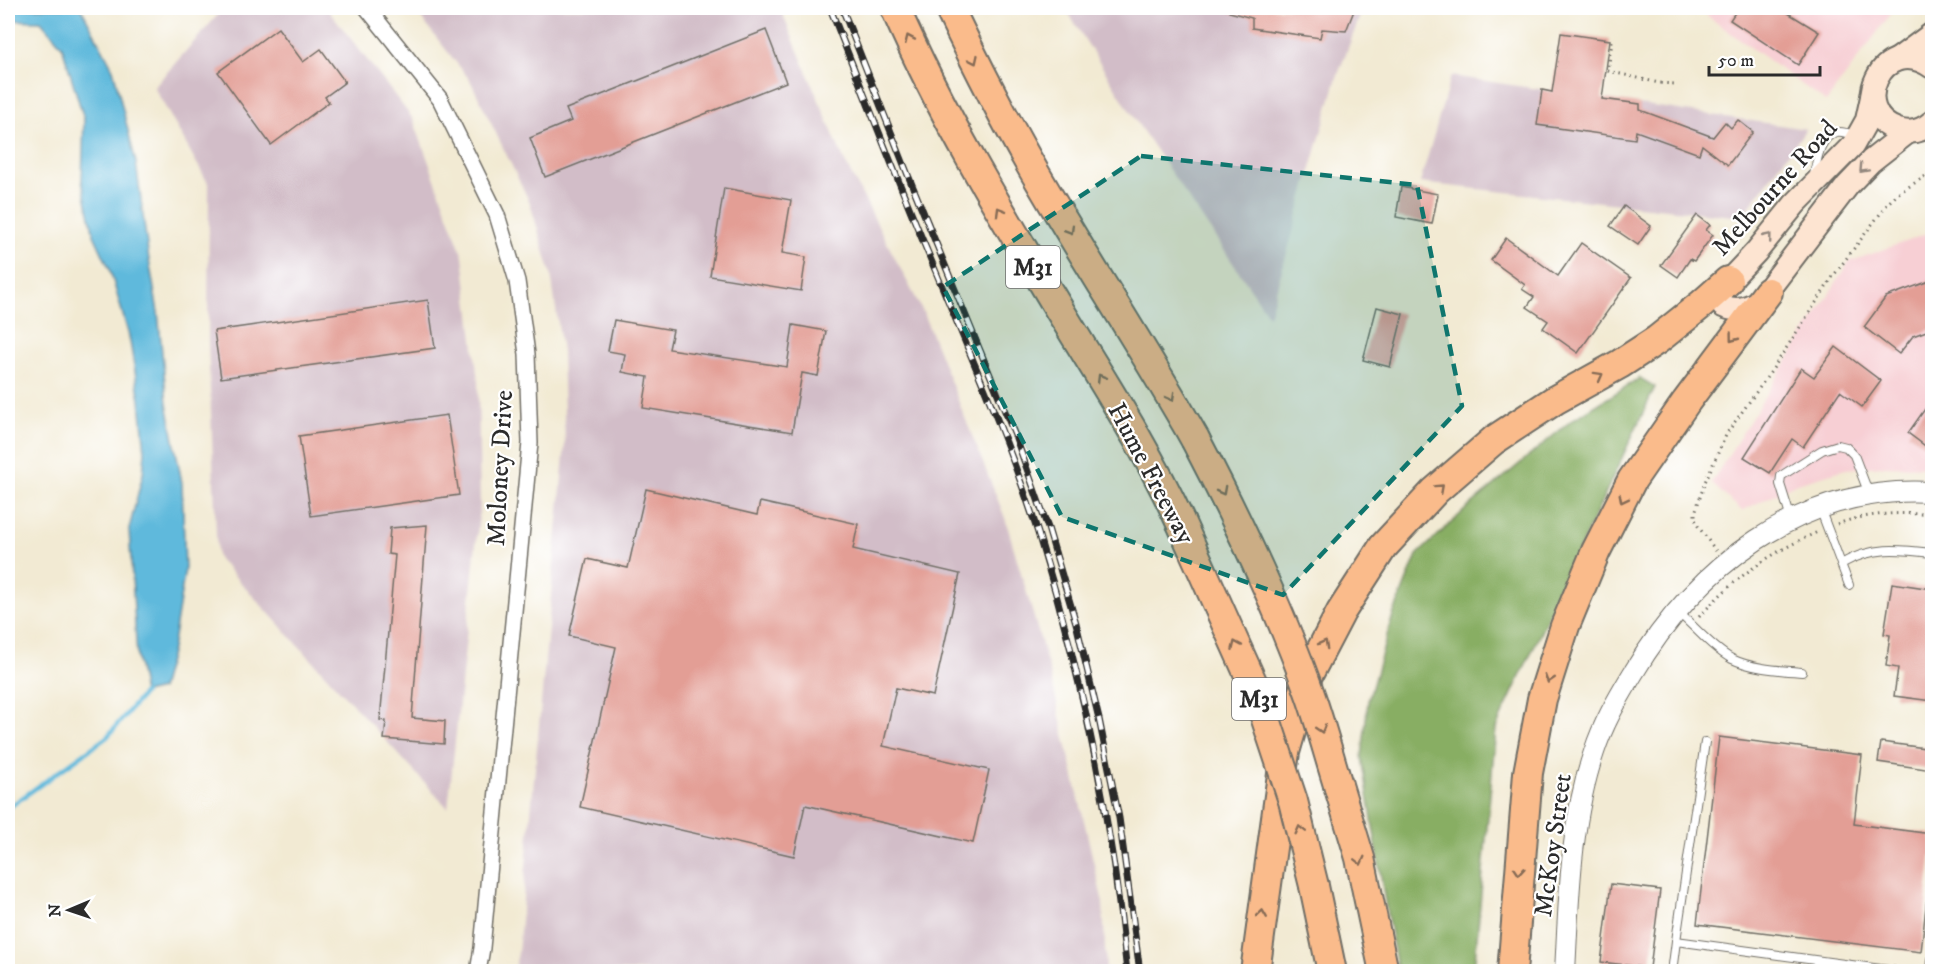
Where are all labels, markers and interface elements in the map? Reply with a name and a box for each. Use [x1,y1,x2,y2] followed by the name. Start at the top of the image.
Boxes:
[904,35,916,46] one-way arrow
[1709,39,1820,77] scale bar
[1718,50,1754,72] text: 50 m
[967,54,979,65] one-way arrow
[1705,113,1845,263] street label: Melbourne Road
[1860,162,1871,173] one-way arrow
[996,207,1008,217] one-way arrow
[1062,224,1074,234] one-way arrow
[1760,233,1771,244] one-way arrow
[1006,246,1060,288] road number: M31
[1729,332,1740,343] one-way arrow
[1592,372,1603,383] one-way arrow
[1097,374,1109,384] one-way arrow
[480,389,521,547] street label: Moloney Drive
[1164,391,1175,401] one-way arrow
[1100,397,1202,551] street label: Hume Freeway
[1433,484,1443,495] one-way arrow
[1215,485,1226,495] one-way arrow
[1618,492,1630,503] one-way arrow
[1317,639,1328,650] one-way arrow
[1232,641,1244,652] one-way arrow
[1544,673,1556,684] one-way arrow
[1232,678,1286,720] road number: M31
[1314,723,1326,734] one-way arrow
[1527,771,1580,919] street label: McKoy Street
[1294,825,1307,835] one-way arrow
[1353,856,1366,866] one-way arrow
[1513,867,1526,876] one-way arrow
[39,880,99,940] north arrow
[45,904,65,917] text: N
[1256,909,1268,918] one-way arrow

